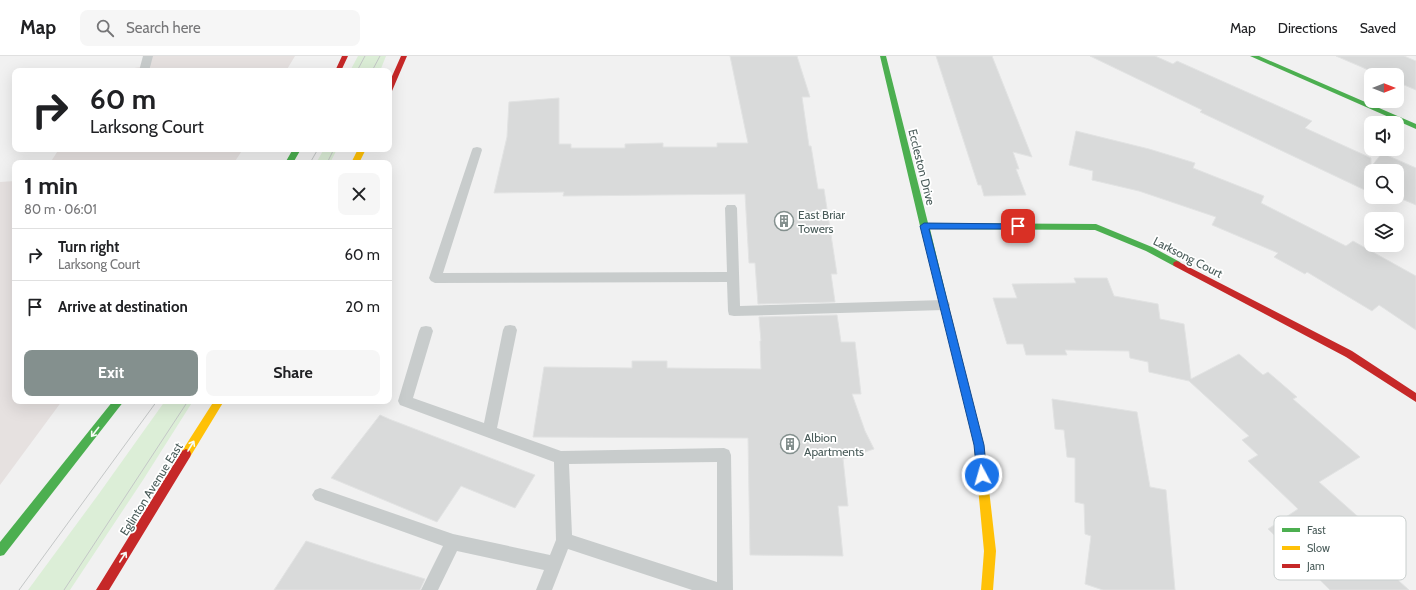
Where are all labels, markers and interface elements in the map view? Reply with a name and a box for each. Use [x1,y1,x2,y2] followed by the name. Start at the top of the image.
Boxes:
[80,10,360,46] search box
[20,16,56,39] text: Map
[94,17,116,39] icon: search
[126,19,201,37] text: Search here
[1230,19,1256,37] text: Map
[1278,19,1338,37] text: Directions
[1360,19,1396,37] text: Saved
[1364,68,1404,108] north arrow
[1364,68,1404,252] map controls
[90,82,156,116] text: 60 m
[24,84,76,136] icon: right
[90,116,204,138] text: Larksong Court
[1364,116,1404,156] button: sound
[905,127,939,207] street label: Eccleston Drive
[1364,164,1404,204] button: search
[24,171,78,200] text: 1 min
[338,173,380,215] button: close
[24,201,97,217] text: 80 m · 06:01
[798,207,845,236] place label: East Briar Towers
[1001,209,1035,243] pin
[773,210,795,232] building icon: East Briar Towers
[1364,212,1404,252] button: layers
[1007,215,1029,237] icon: arrive
[1151,233,1225,281] street label: Larksong Court
[58,238,119,256] text: Turn right
[24,244,46,266] icon: right
[344,246,380,264] text: 60 m
[58,256,140,272] text: Larksong Court
[24,296,46,318] icon: arrive
[58,298,188,316] text: Arrive at destination
[345,298,380,316] text: 20 m
[24,350,198,396] button: Exit
[206,350,380,396] button: Share
[91,426,99,437] one-way arrow
[804,430,864,459] place label: Albion Apartments
[779,433,801,455] building icon: Albion Apartments
[116,440,186,538] street label: Eglinton Avenue East
[187,441,196,452] one-way arrow
[961,454,1003,496] position arrow
[1274,516,1406,580] legend
[1307,523,1326,537] text: Fast
[1307,541,1330,555] text: Slow
[119,552,127,563] one-way arrow
[1306,559,1325,573] text: Jam

